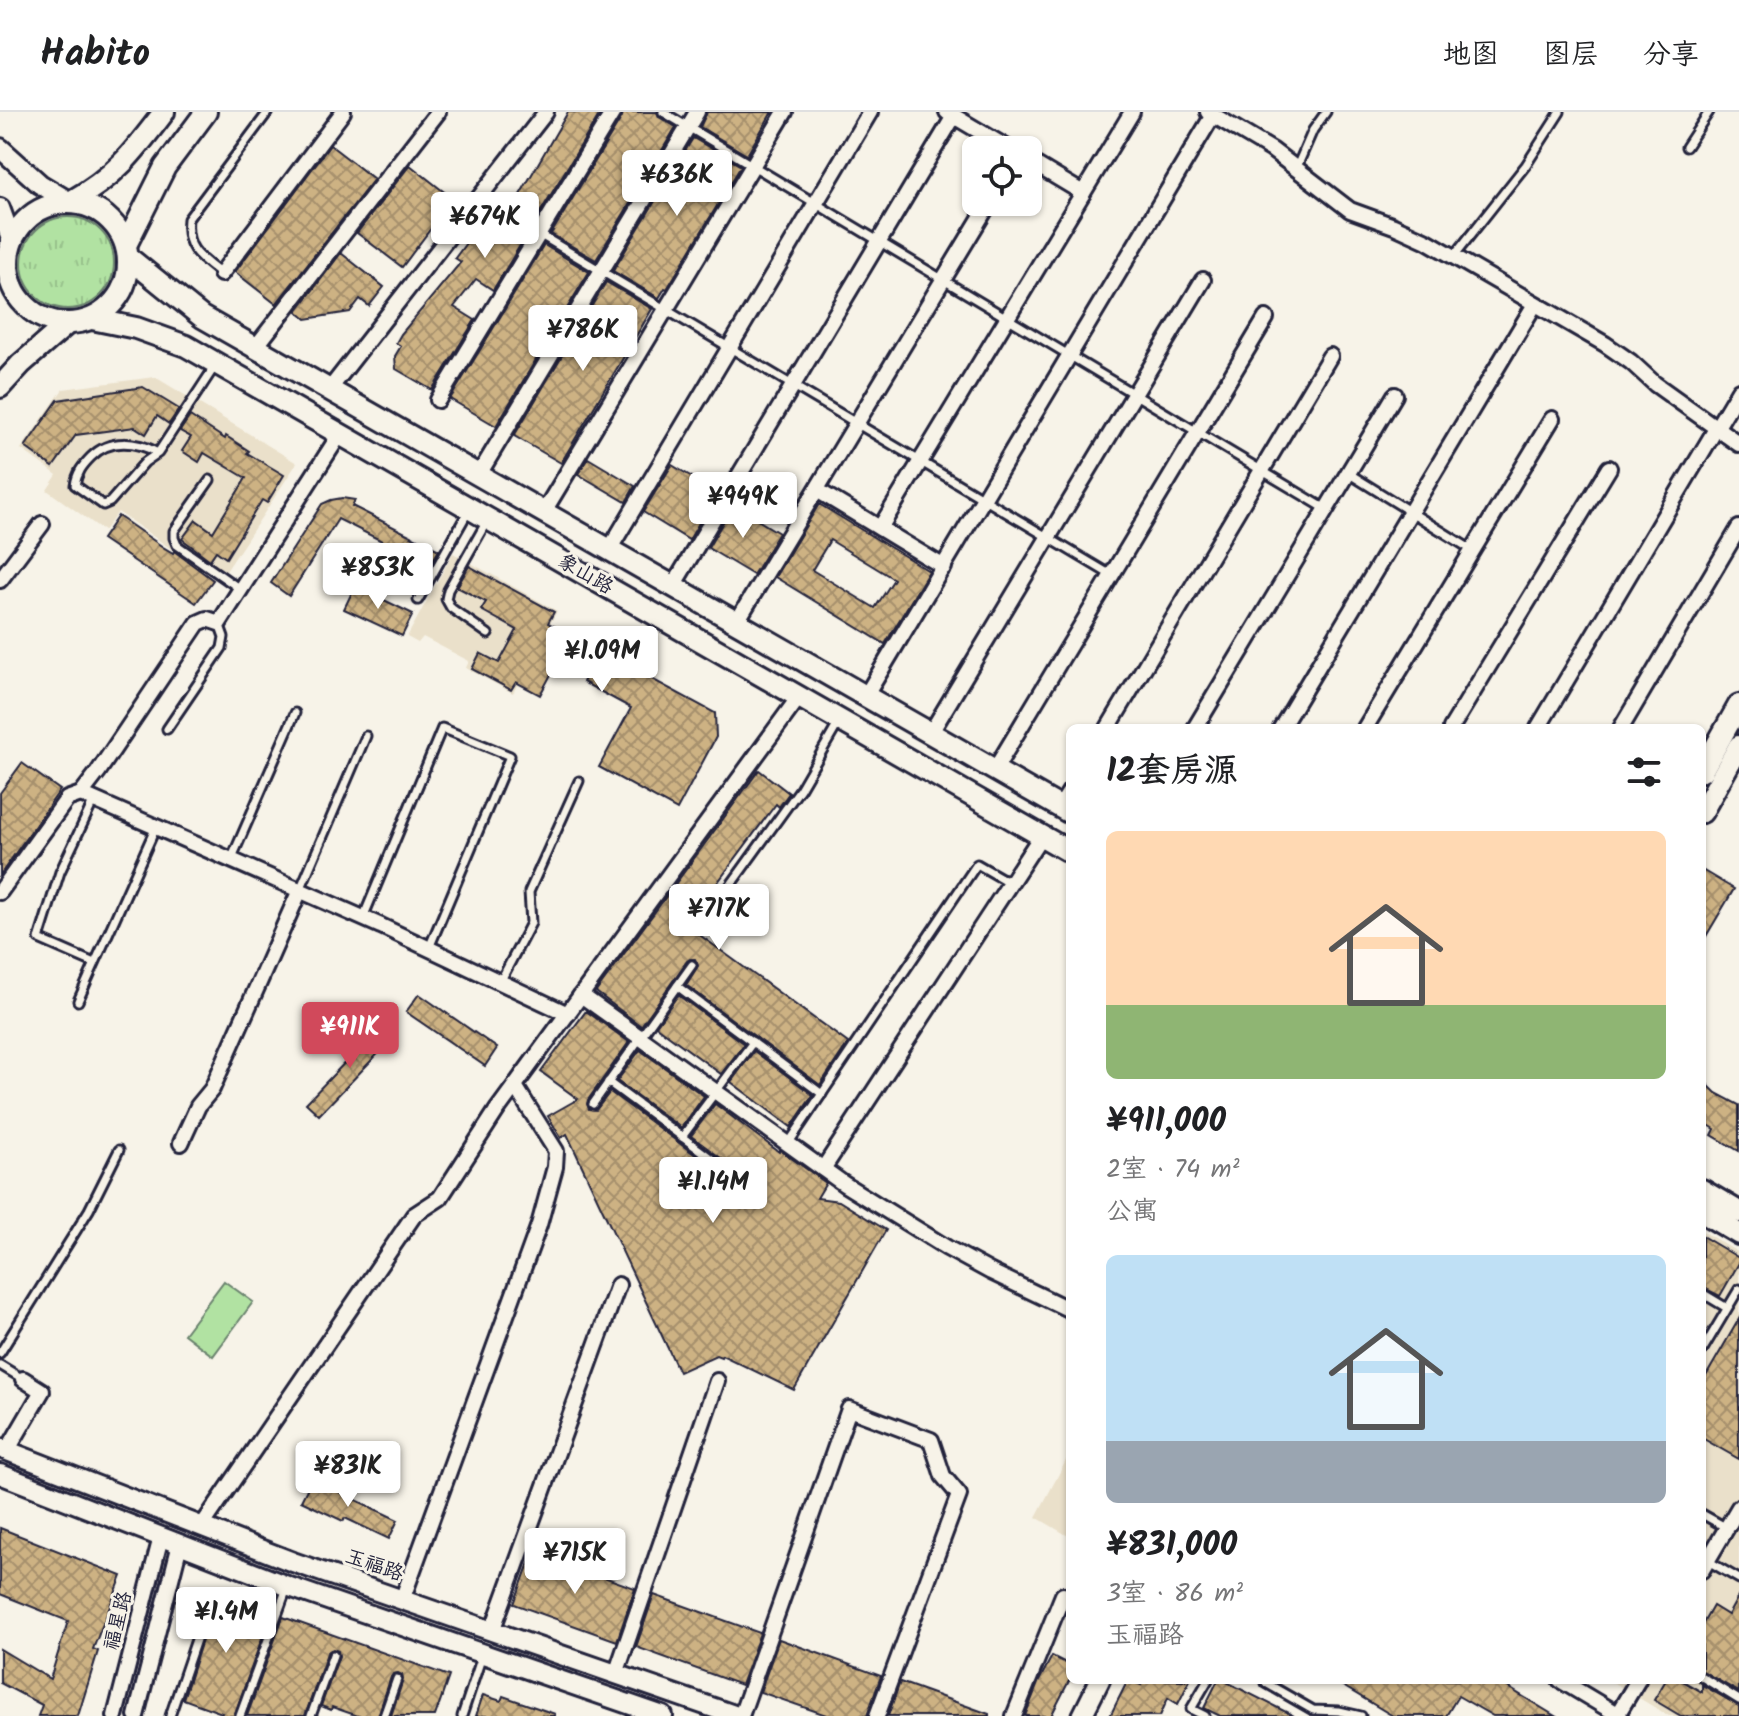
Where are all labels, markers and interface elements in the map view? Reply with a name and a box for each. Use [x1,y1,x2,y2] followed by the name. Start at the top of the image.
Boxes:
[40,25,150,85] text: Habito
[1443,33,1499,78] text: 地图
[1543,33,1599,78] text: 图层
[1643,33,1699,78] text: 分享
[962,136,1042,216] map controls
[962,136,1042,216] button: locate
[621,150,733,218] pin: ¥636K
[640,155,714,197] text: ¥636K
[429,192,541,260] pin: ¥674K
[449,197,521,239] text: ¥674K
[527,305,639,373] pin: ¥786K
[546,310,620,352] text: ¥786K
[687,472,799,540] pin: ¥949K
[707,477,779,519] text: ¥949K
[322,543,434,611] pin: ¥853K
[551,546,620,604] street label: 象山路
[341,548,415,590] text: ¥853K
[537,626,667,694] pin: ¥1.09M
[564,631,640,673] text: ¥1.09M
[1106,745,1238,799] text: 12套房源
[1622,750,1666,794] icon: filters
[1314,883,1458,1027] icon: home
[663,884,775,952] pin: ¥717K
[687,889,751,931] text: ¥717K
[294,1002,406,1070] pin: ¥911K
[320,1007,380,1049] text: ¥911K
[1106,1095,1226,1149] text: ¥911,000
[1106,1149,1240,1191] text: 2室 · 74 m²
[648,1157,778,1225] pin: ¥1.14M
[677,1162,749,1204] text: ¥1.14M
[1106,1191,1158,1233] text: 公寓
[1314,1307,1458,1451] icon: home
[292,1441,404,1509] pin: ¥831K
[313,1446,383,1488] text: ¥831K
[1106,1519,1237,1573] text: ¥831,000
[519,1528,631,1596] pin: ¥715K
[543,1533,607,1575] text: ¥715K
[340,1541,409,1591] street label: 玉福路
[1106,1573,1243,1615] text: 3室 · 86 m²
[96,1587,142,1654] street label: 福星路
[170,1587,282,1655] pin: ¥1.4M
[194,1592,258,1634] text: ¥1.4M
[1106,1615,1184,1657] text: 玉福路

